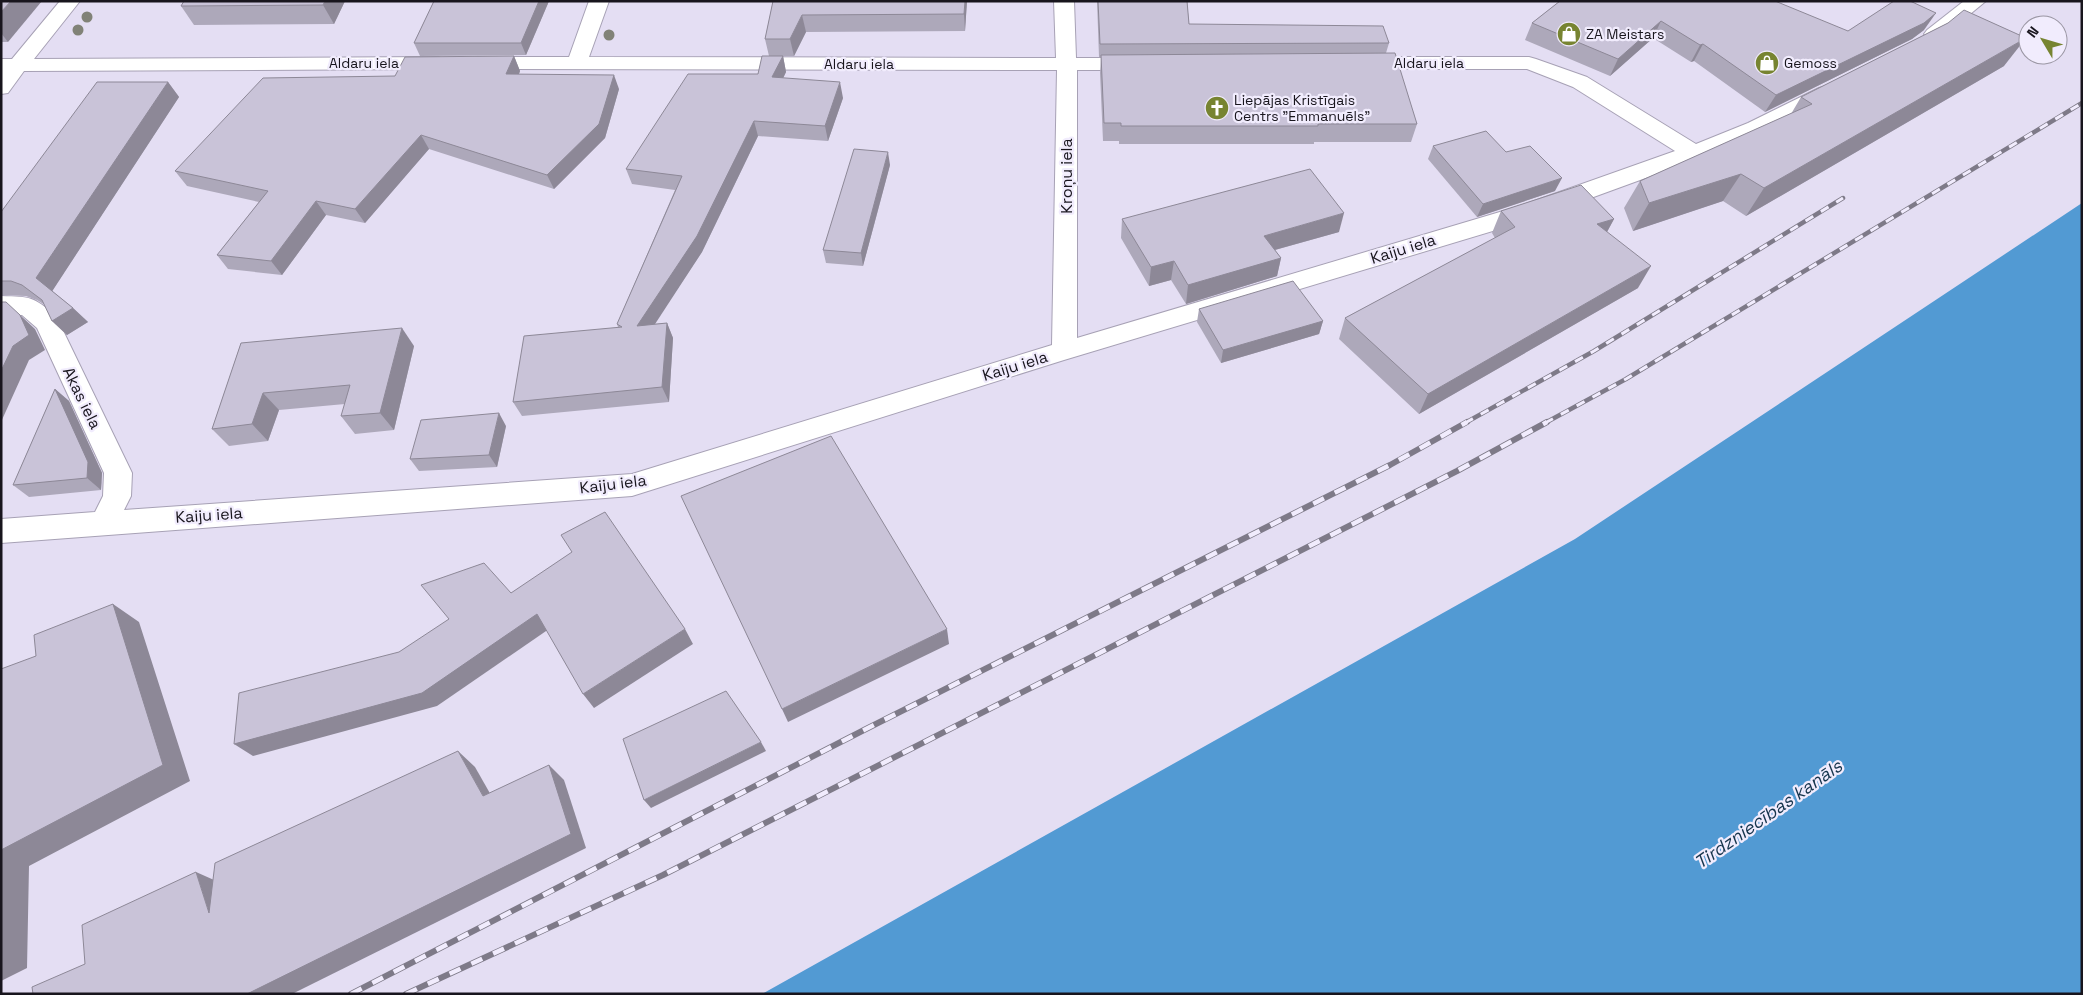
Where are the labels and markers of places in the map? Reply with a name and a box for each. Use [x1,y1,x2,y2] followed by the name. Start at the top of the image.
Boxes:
[1556,21,1582,47] shop icon: ZA Meistars
[1586,25,1664,43] place label: ZA Meistars
[1754,50,1780,76] shop icon: Gemoss
[1784,54,1837,72] place label: Gemoss
[1234,91,1370,125] place label: Liepājas Kristīgais Centrs "Emmanuēls"
[1204,95,1230,121] church icon: Liepājas Kristīgais Centrs "Emmanuēls"

